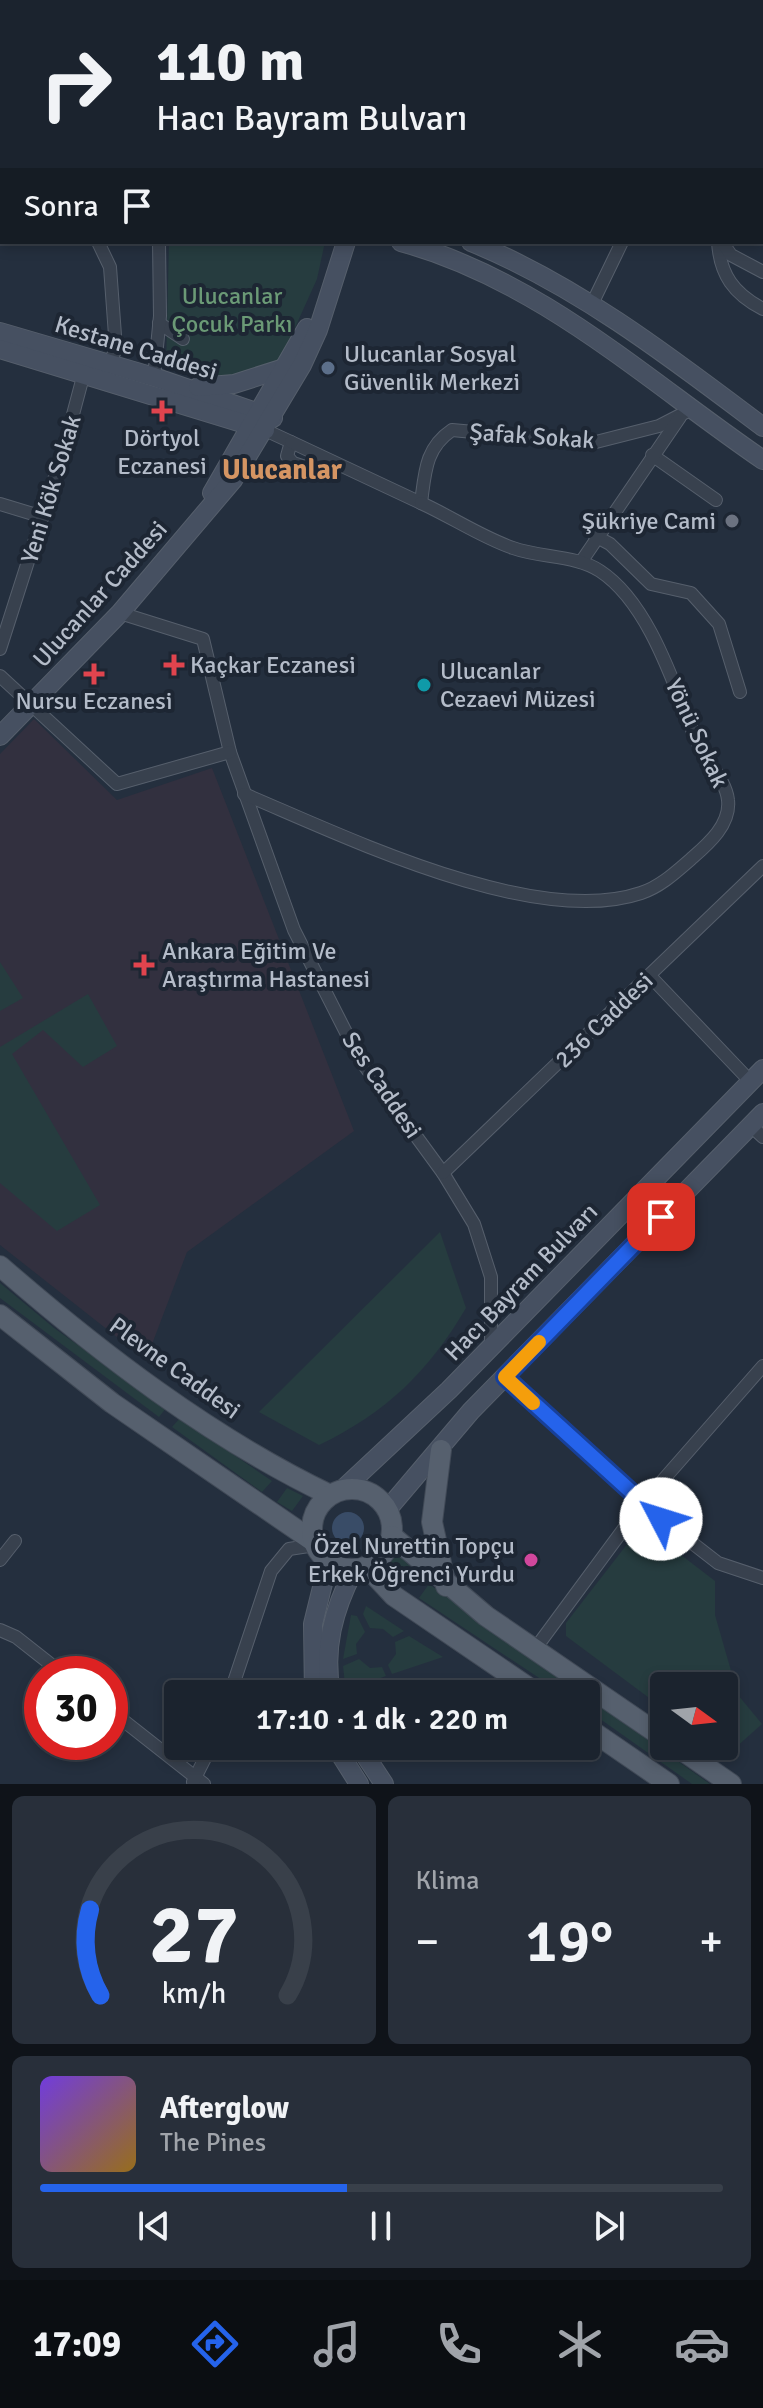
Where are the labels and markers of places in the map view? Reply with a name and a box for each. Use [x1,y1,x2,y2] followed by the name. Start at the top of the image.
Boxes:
[344,339,520,397] place label: Ulucanlar Sosyal Güvenlik Merkezi
[319,359,337,377] marker: Ulucanlar Sosyal Güvenlik Merkezi
[153,402,171,420] marker: Dörtyol Eczanesi
[117,423,207,481] place label: Dörtyol Eczanesi
[582,506,716,536] place label: Şükriye Cami
[723,512,741,530] marker: Şükriye Cami
[190,650,356,680] place label: Kaçkar Eczanesi
[165,656,183,674] marker: Kaçkar Eczanesi
[440,656,596,714] place label: Ulucanlar Cezaevi Müzesi
[85,665,103,683] marker: Nursu Eczanesi
[415,676,433,694] marker: Ulucanlar Cezaevi Müzesi
[16,686,172,716] place label: Nursu Eczanesi
[162,936,370,994] place label: Ankara Eğitim Ve Araştırma Hastanesi
[133,954,155,976] marker: Ankara Eğitim Ve Araştırma Hastanesi
[627,1183,695,1251] pin
[308,1531,515,1589] place label: Özel Nurettin Topçu Erkek Öğrenci Yurdu
[522,1551,540,1569] marker: Özel Nurettin Topçu Erkek Öğrenci Yurdu

